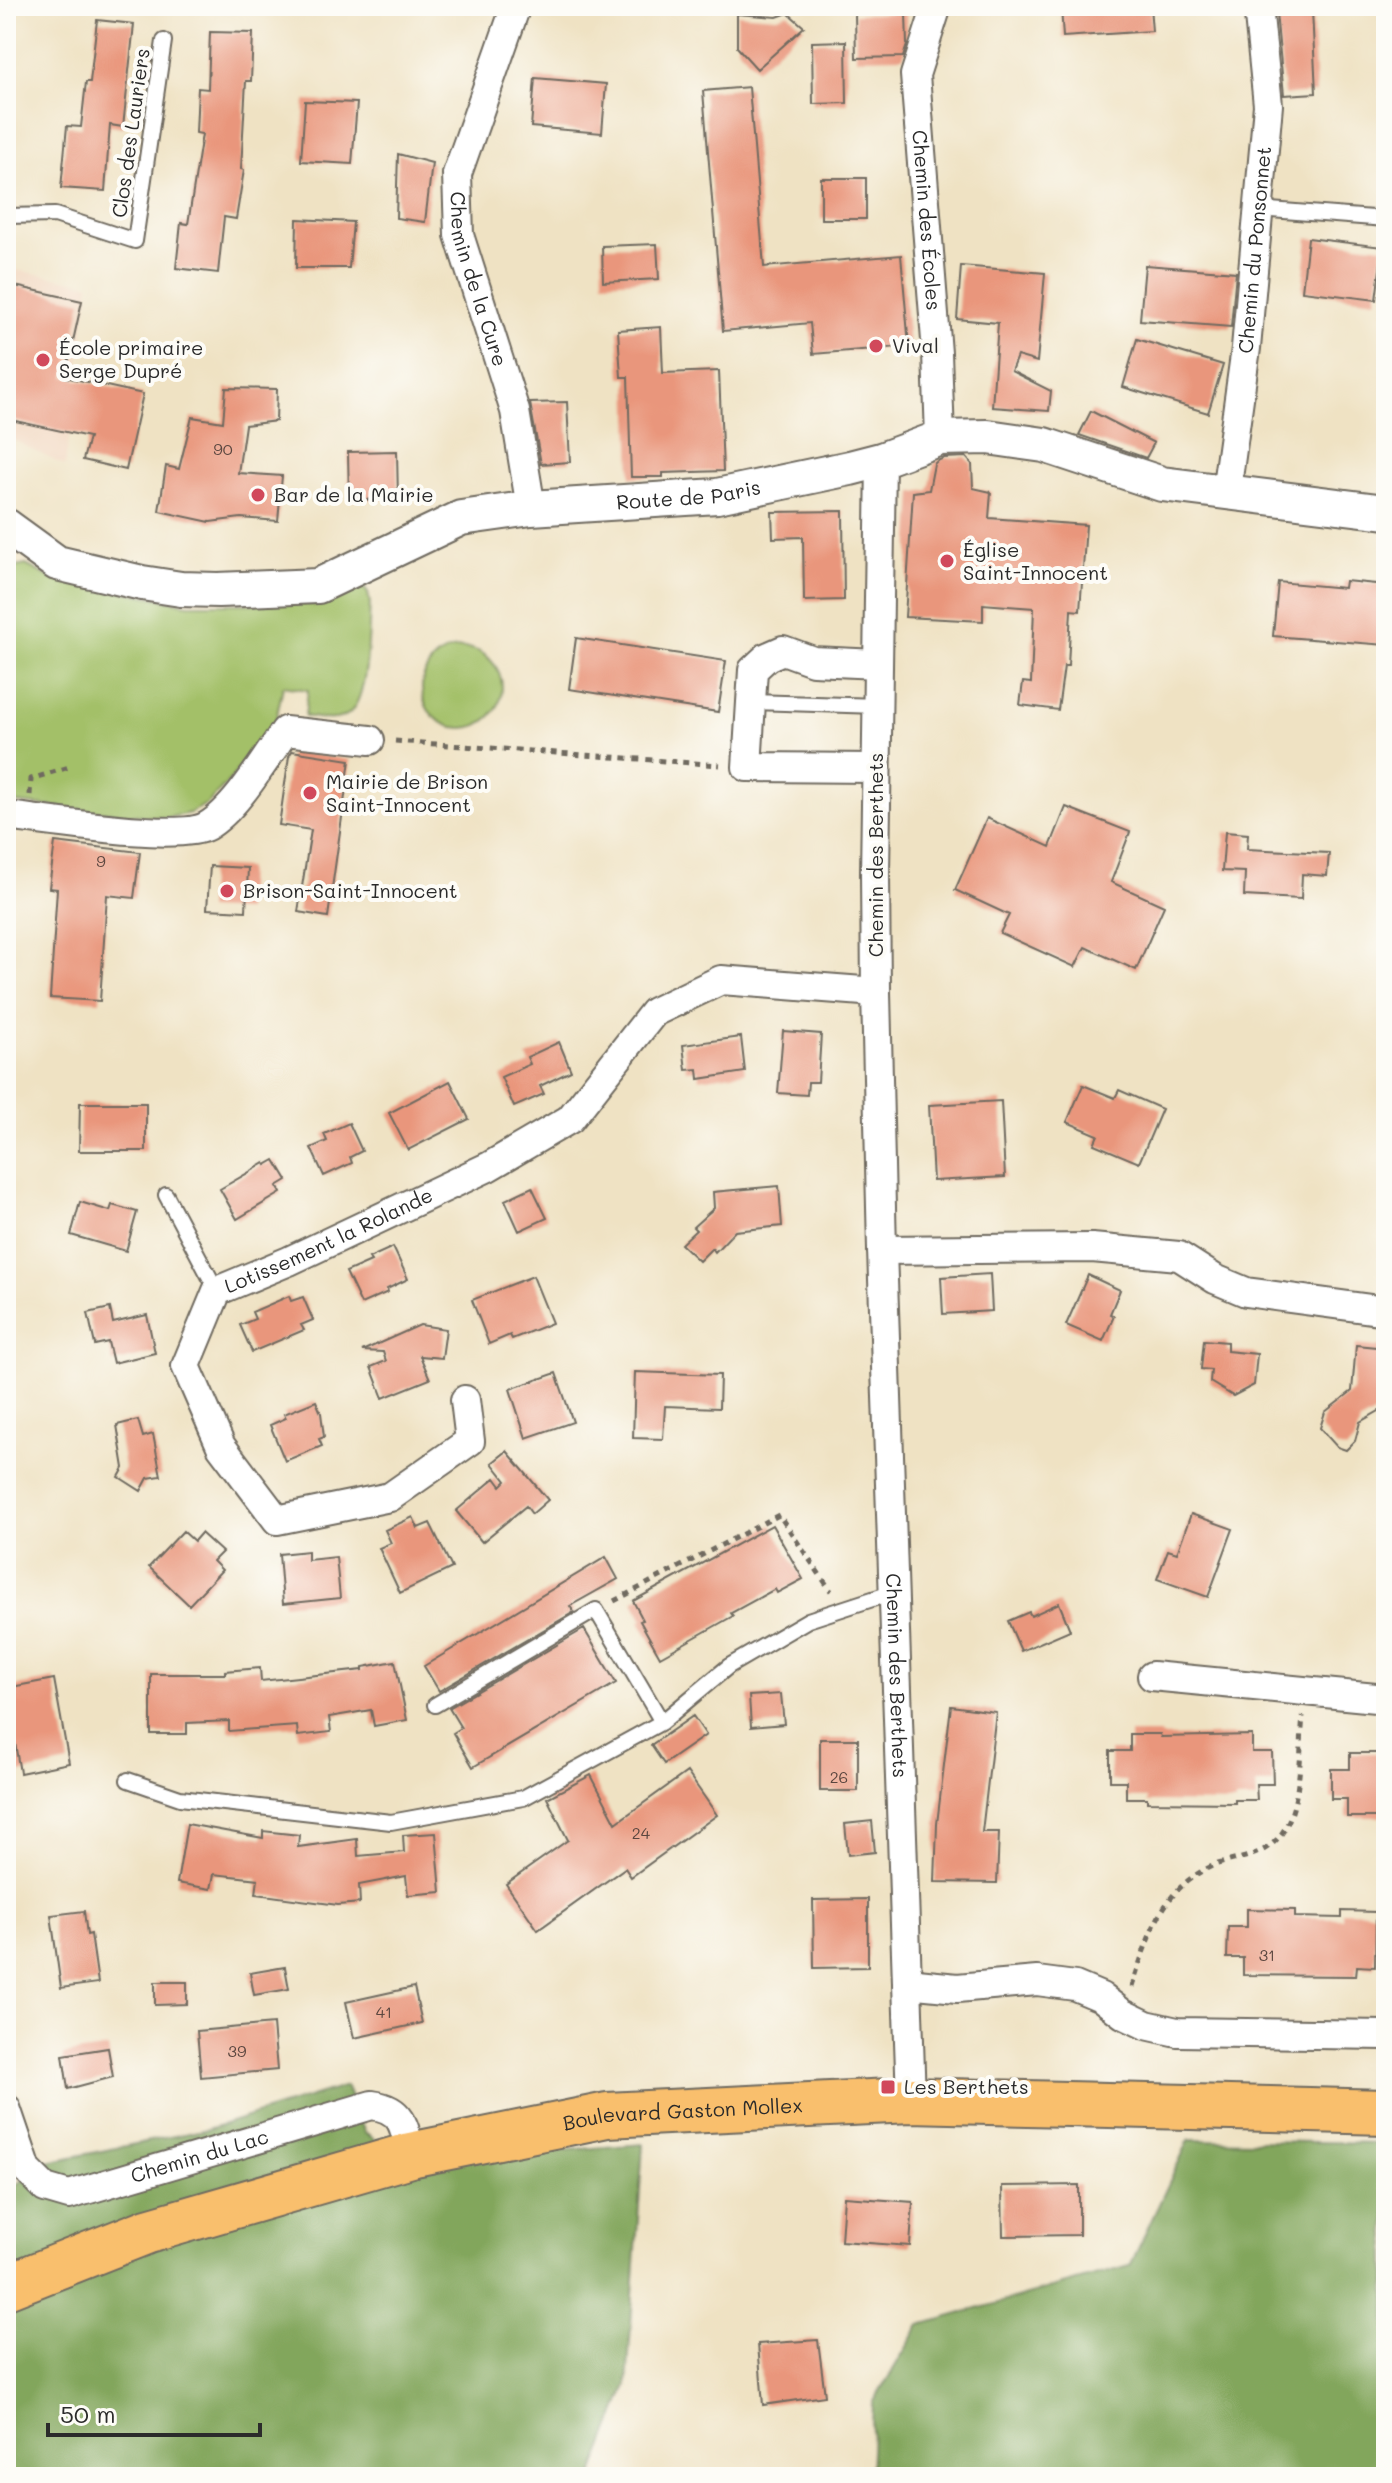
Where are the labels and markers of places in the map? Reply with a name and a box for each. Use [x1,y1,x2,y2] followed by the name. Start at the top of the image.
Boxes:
[892,332,939,358] place label: Vival
[59,334,203,383] place label: École primaire Serge Dupré
[867,337,885,355] marker: Vival
[34,351,52,369] marker: École primaire Serge Dupré
[274,481,434,507] place label: Bar de la Mairie
[249,486,267,504] marker: Bar de la Mairie
[963,536,1108,585] place label: Église Saint-Innocent
[938,552,956,570] marker: Église Saint-Innocent
[326,768,488,817] place label: Mairie de Brison Saint-Innocent
[301,784,319,802] marker: Mairie de Brison Saint-Innocent
[243,877,458,903] place label: Brison-Saint-Innocent
[218,882,236,900] marker: Brison-Saint-Innocent
[904,2073,1029,2099] place label: Les Berthets
[879,2078,897,2096] marker: Les Berthets

